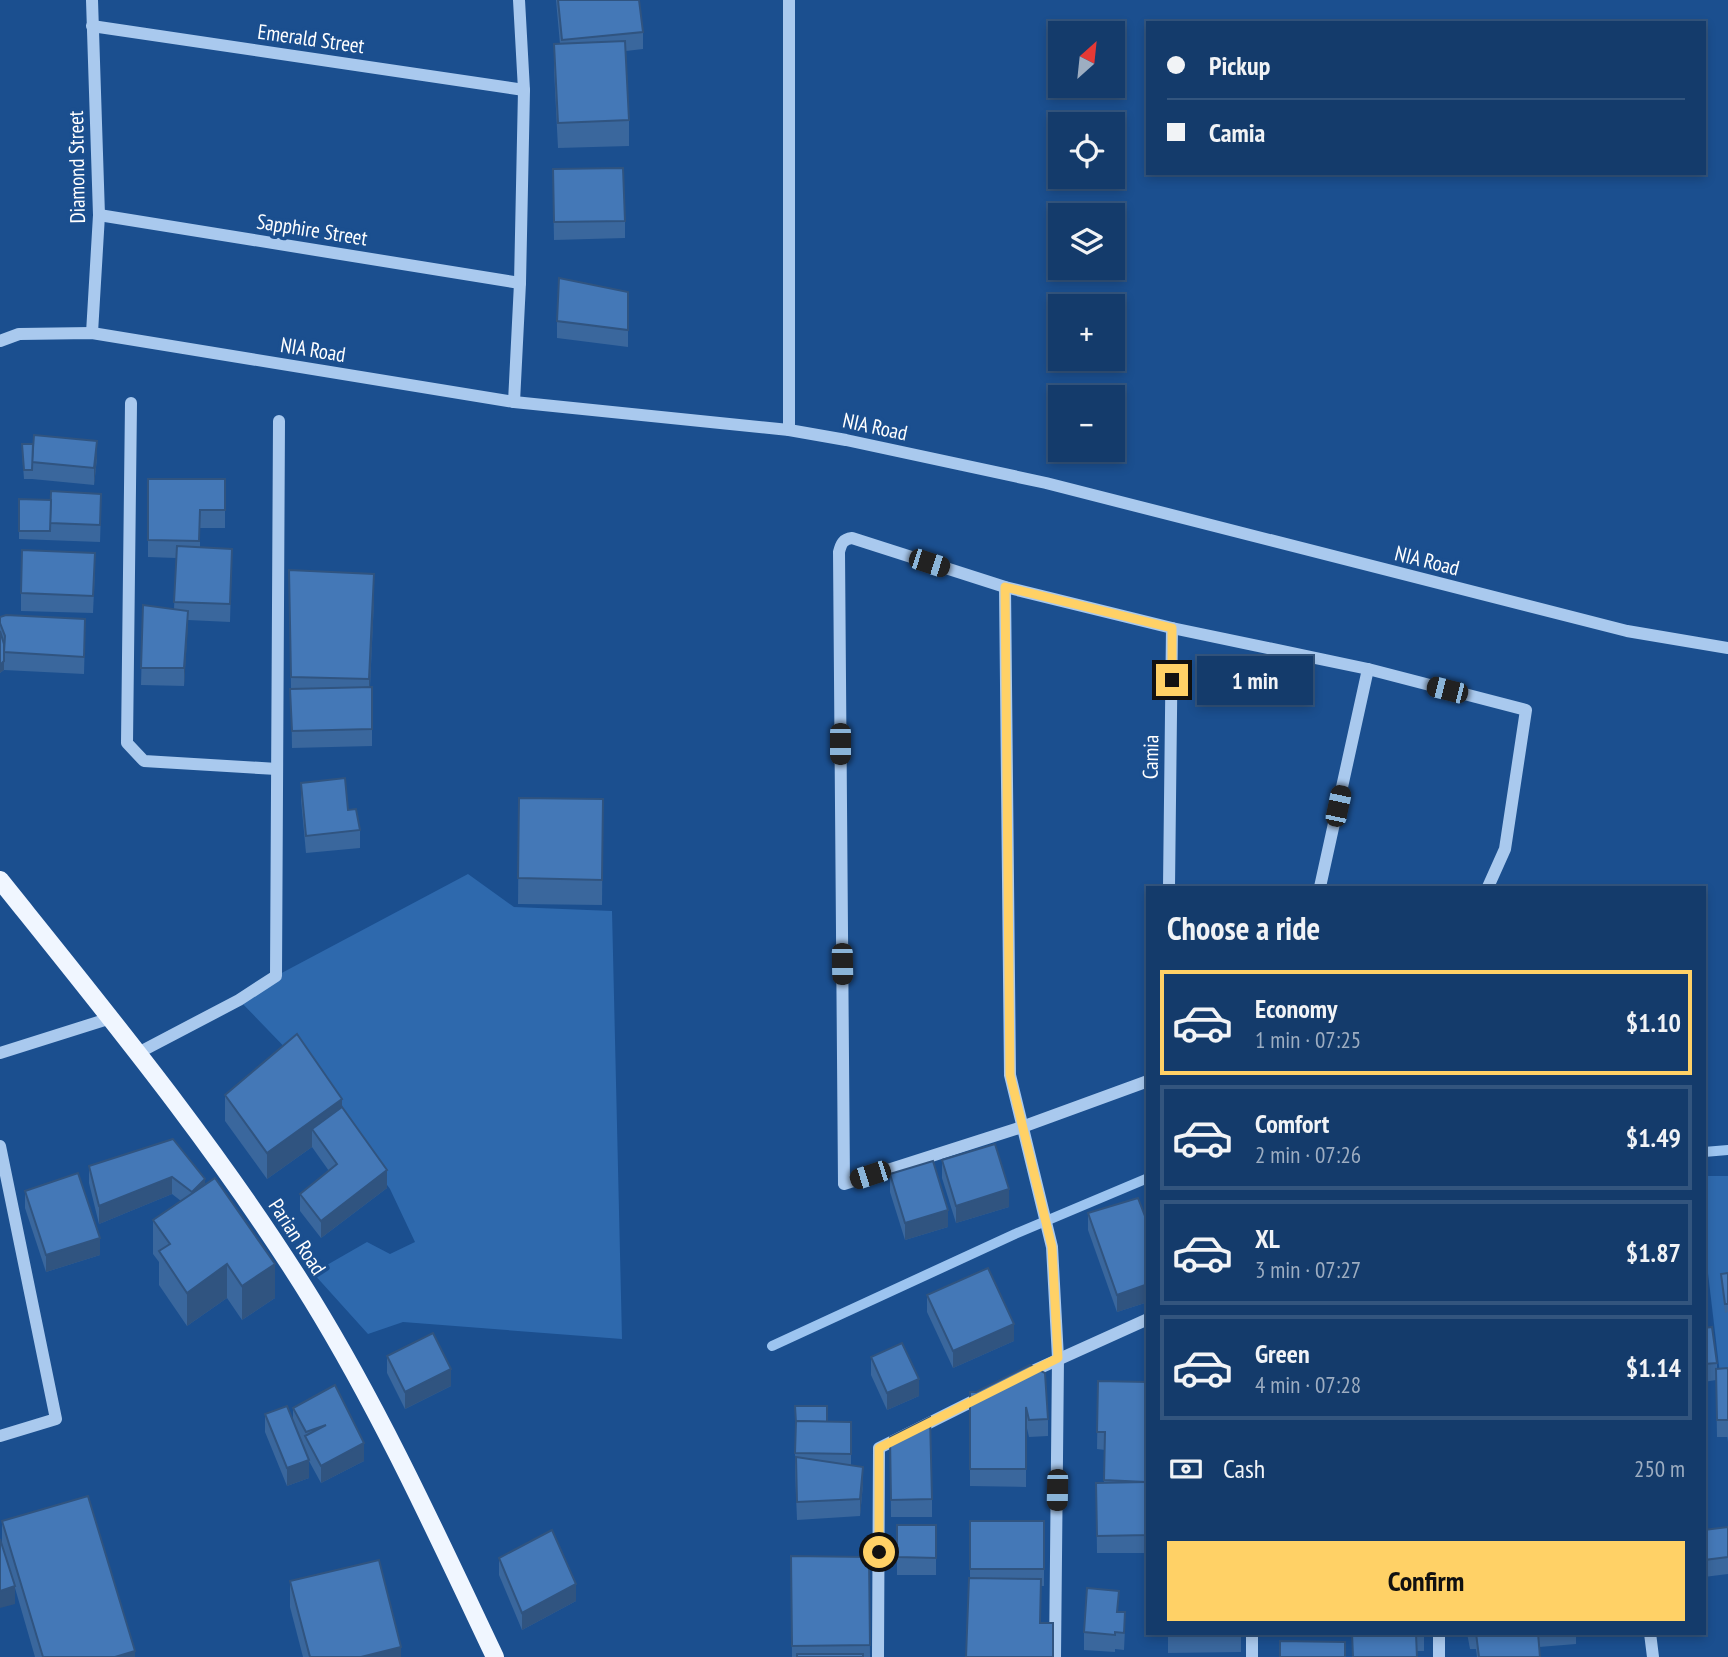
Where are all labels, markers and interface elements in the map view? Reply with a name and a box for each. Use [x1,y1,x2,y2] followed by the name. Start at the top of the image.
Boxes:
[256,18,366,59] street label: Emerald Street
[1048,21,1125,98] north arrow
[1048,21,1125,462] map controls
[1209,49,1270,82] text: Pickup
[62,110,91,224] street label: Diamond Street
[1048,112,1125,189] button: locate
[1209,116,1265,149] text: Camia
[1048,203,1125,280] button: layers
[255,207,370,252] street label: Sapphire Street
[1048,294,1125,371] button: +
[279,331,348,368] street label: NIA Road
[1048,385,1125,462] button: −
[840,406,910,447] street label: NIA Road
[1392,539,1462,582] street label: NIA Road
[906,547,953,579] car
[1196,656,1312,704] callout: 1 min
[1156,664,1188,696] route end
[1232,666,1278,695] text: 1 min
[1425,675,1470,705] car
[830,723,851,765] car
[1137,735,1164,779] street label: Camia
[1324,783,1353,829] car
[1167,907,1320,949] text: Choose a ride
[832,943,853,985] car
[1171,991,1234,1054] icon: car
[1255,992,1337,1025] text: Economy
[1626,1006,1681,1039] text: $1.10
[1255,1025,1361,1054] text: 1 min · 07:25
[1171,1106,1234,1169] icon: car
[1255,1107,1329,1140] text: Comfort
[1626,1121,1681,1154] text: $1.49
[1255,1140,1361,1169] text: 2 min · 07:26
[847,1159,894,1191] car
[263,1194,332,1280] street label: Parian Road
[1171,1221,1234,1284] icon: car
[1255,1222,1280,1255] text: XL
[1626,1236,1681,1269] text: $1.87
[1255,1255,1361,1284] text: 3 min · 07:27
[1171,1336,1234,1399] icon: car
[1255,1337,1310,1370] text: Green
[1626,1351,1681,1384] text: $1.14
[1255,1370,1361,1399] text: 4 min · 07:28
[1167,1450,1205,1488] icon: cash
[1223,1452,1265,1485] text: Cash
[1634,1454,1685,1483] text: 250 m
[1047,1469,1068,1511] car
[863,1536,895,1568] route start
[1167,1541,1685,1621] button: Confirm

